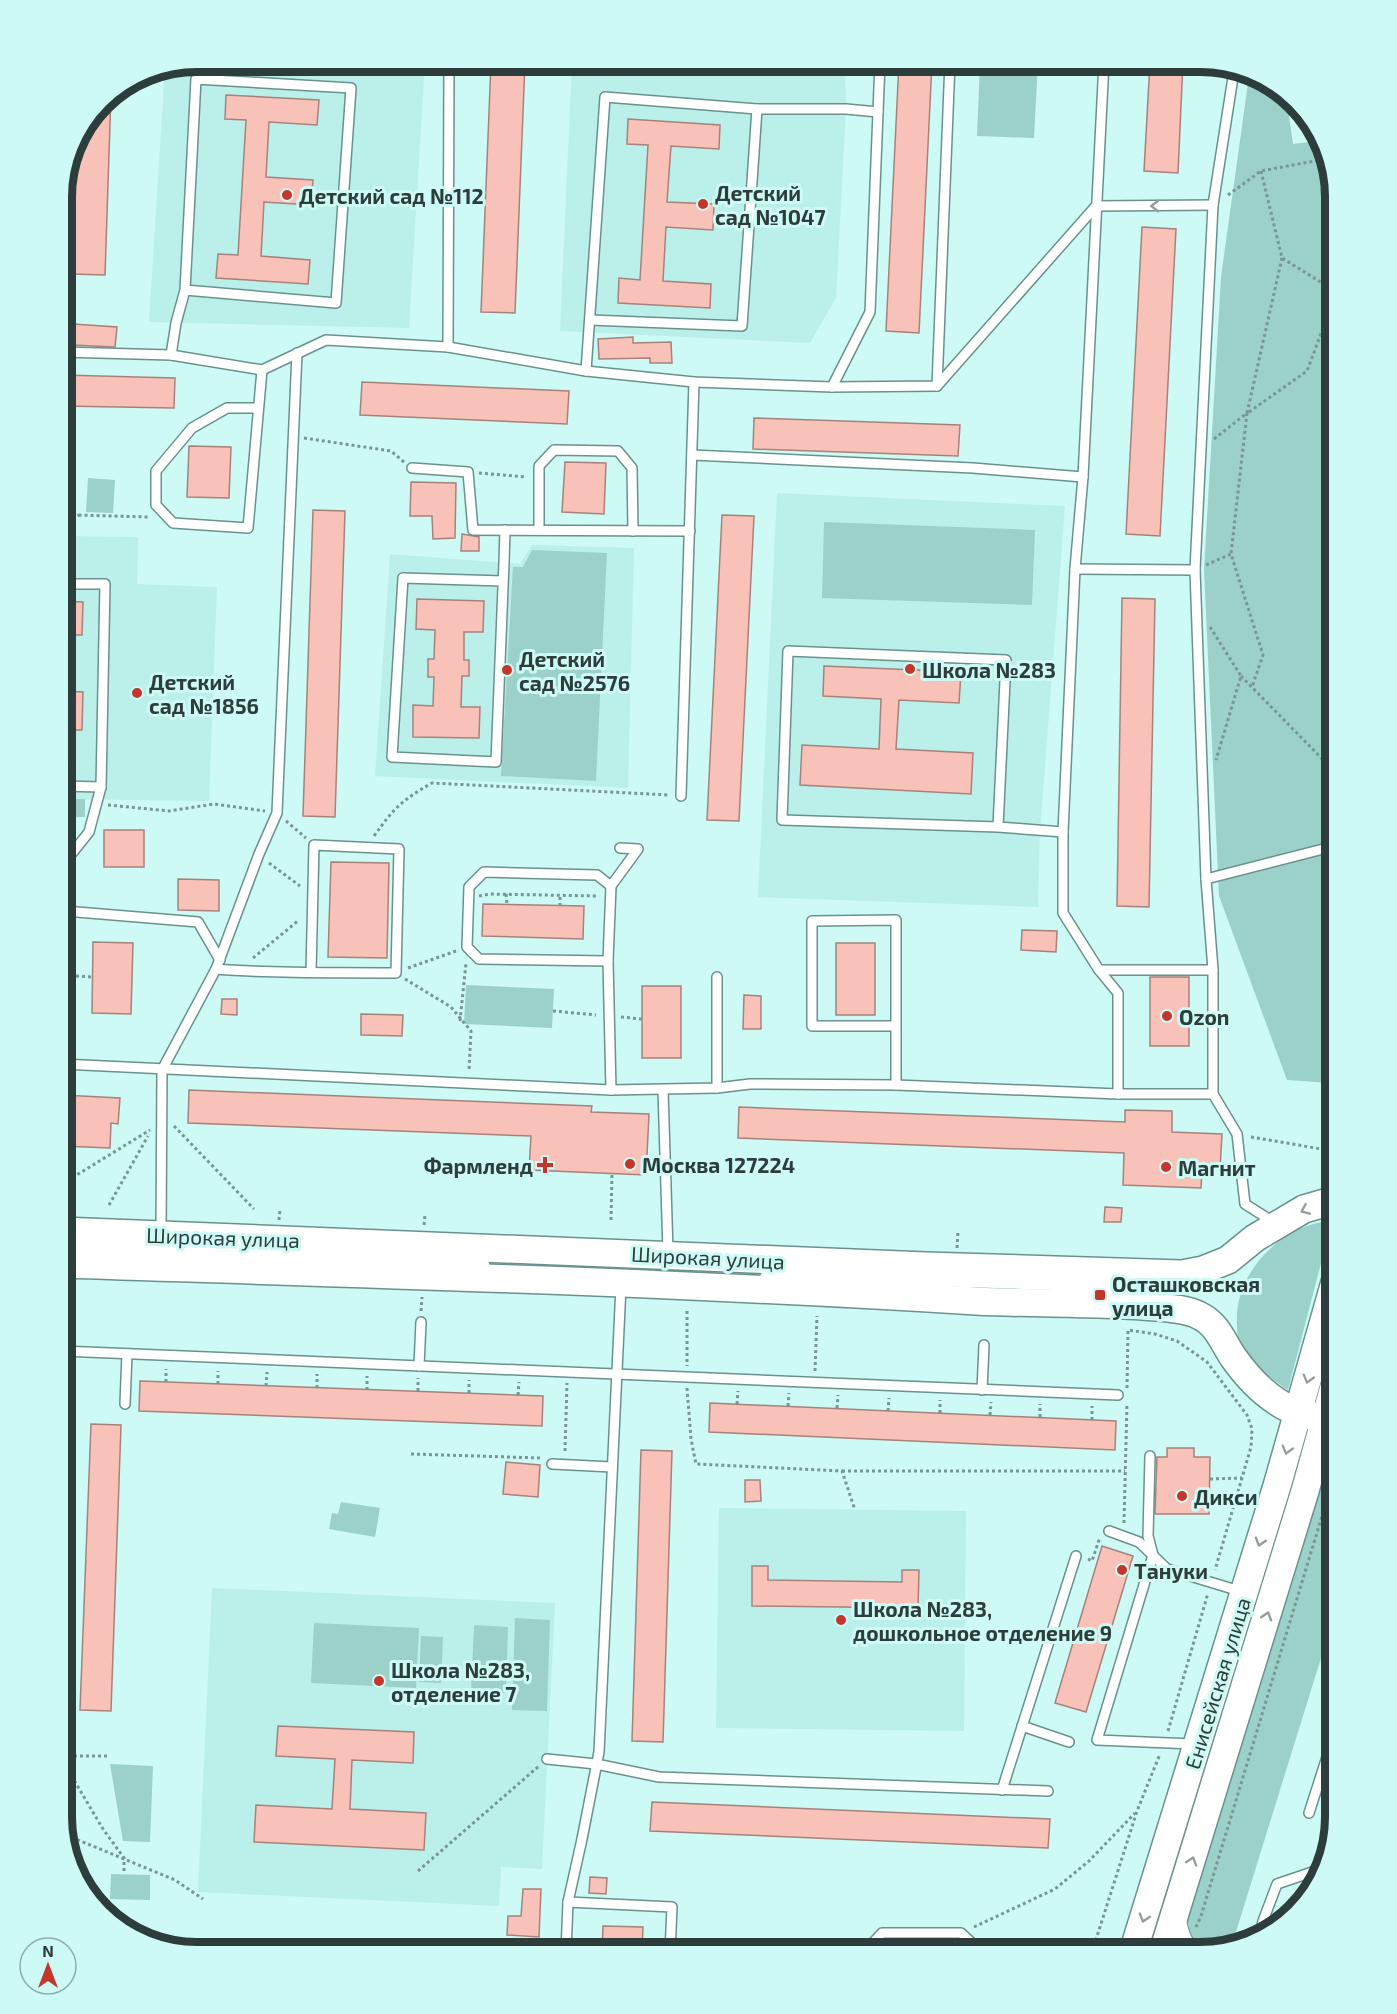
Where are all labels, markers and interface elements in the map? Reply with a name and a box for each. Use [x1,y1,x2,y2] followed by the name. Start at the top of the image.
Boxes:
[715,180,826,229] place label: Детский сад №1047
[299,183,484,208] place label: Детский сад №112
[280,188,294,202] marker: Детский сад №112
[696,197,710,211] marker: Детский сад №1047
[1150,200,1159,212] one-way arrow
[519,646,630,695] place label: Детский сад №2576
[922,657,1056,682] place label: Школа №283
[903,662,917,676] marker: Школа №283
[500,663,514,677] marker: Детский сад №2576
[149,669,259,718] place label: Детский сад №1856
[130,686,144,700] marker: Детский сад №1856
[1179,1004,1229,1029] place label: Ozon
[1160,1009,1174,1023] marker: Ozon
[642,1152,795,1177] place label: Москва 127224
[424,1153,533,1178] place label: Фармленд
[1178,1155,1256,1180] place label: Магнит
[623,1157,637,1171] marker: Москва 127224
[538,1158,552,1172] marker: Фармленд
[1159,1160,1173,1174] marker: Магнит
[1301,1202,1312,1214] one-way arrow
[146,1222,300,1253] street label: Широкая улица
[631,1240,785,1275] street label: Широкая улица
[1112,1271,1260,1320] place label: Осташковская улица
[1093,1288,1107,1302] marker: Осташковская улица
[1303,1373,1315,1383] one-way arrow
[1282,1444,1294,1455] one-way arrow
[1194,1484,1258,1509] place label: Дикси
[1175,1489,1189,1503] marker: Дикси
[1255,1536,1267,1547] one-way arrow
[1134,1558,1208,1583] place label: Тануки
[1115,1563,1129,1577] marker: Тануки
[1179,1594,1256,1772] street label: Енисейская улица
[853,1596,1112,1645] place label: Школа №283, дошкольное отделение 9
[1260,1611,1272,1622] one-way arrow
[834,1613,848,1627] marker: Школа №283, дошкольное отделение 9
[391,1657,530,1706] place label: Школа №283, отделение 7
[372,1674,386,1688] marker: Школа №283, отделение 7
[1185,1856,1197,1867] one-way arrow
[1139,1912,1151,1923] one-way arrow
[18,1936,78,1996] north arrow
[42,1941,54,1960] text: N

